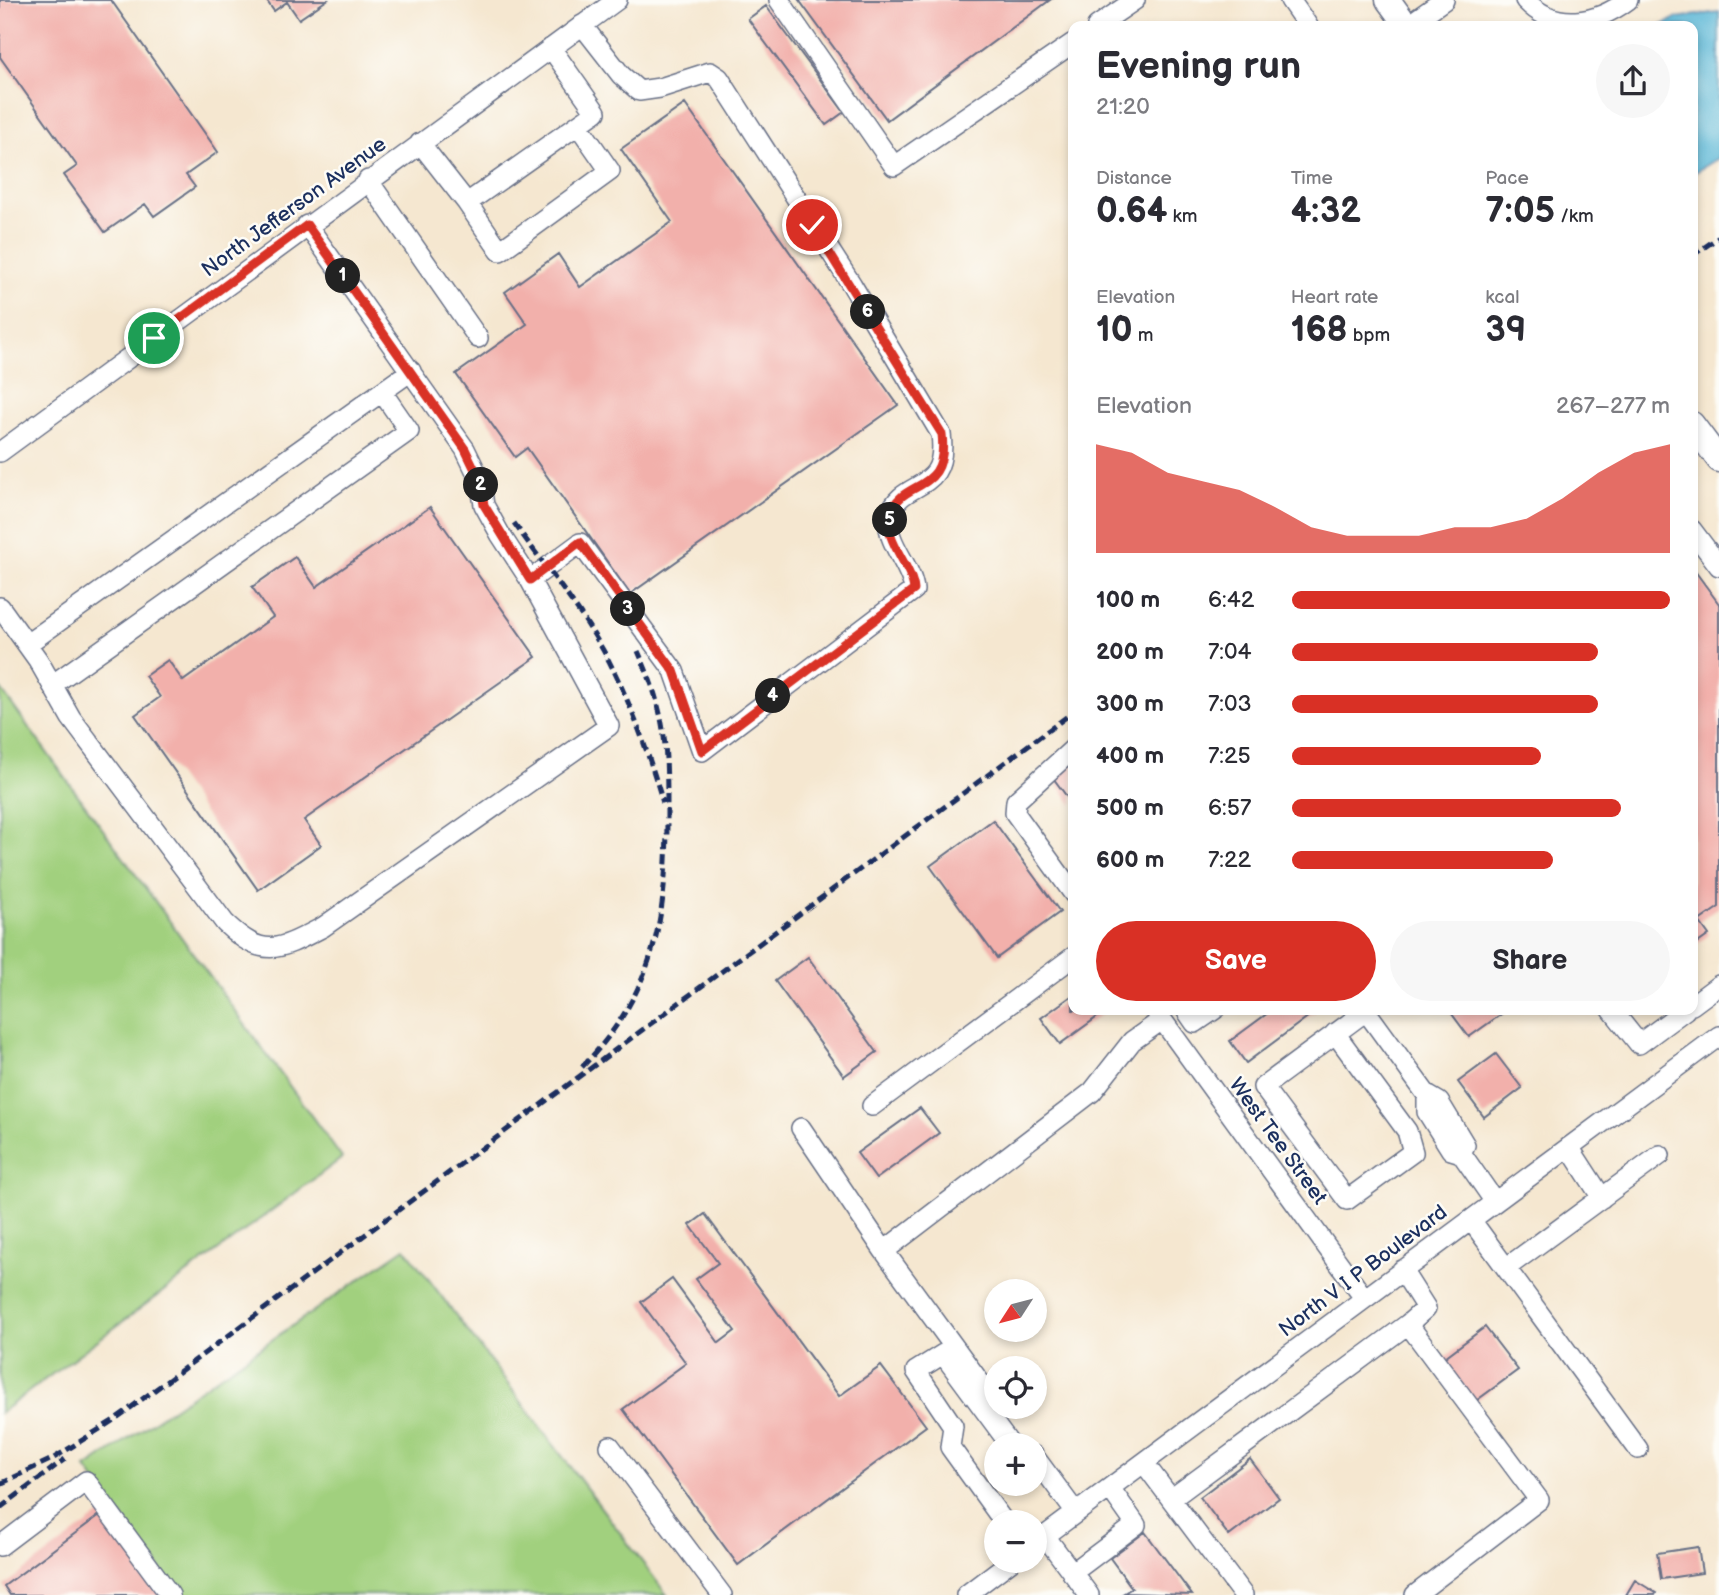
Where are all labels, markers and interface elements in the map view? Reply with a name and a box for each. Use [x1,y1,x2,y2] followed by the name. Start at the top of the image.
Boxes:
[1096,44,1301,89] text: Evening run
[1596,44,1670,118] button: share
[1096,93,1150,121] text: 21:20
[197,132,391,282] street label: North Jefferson Avenue
[1096,167,1172,190] text: Distance
[1291,167,1333,190] text: Time
[1485,167,1529,190] text: Pace
[1096,190,1167,233] text: 0.64
[1291,190,1361,233] text: 4:32
[1485,190,1555,233] text: 7:05
[782,195,842,255] pin
[1167,205,1198,228] text: km
[1555,205,1594,228] text: /km
[793,206,831,244] icon: check
[326,258,360,294] pin: 1
[339,264,347,287] text: 1
[1096,286,1175,309] text: Elevation
[1291,286,1378,309] text: Heart rate
[1485,286,1519,309] text: kcal
[850,294,886,330] pin: 6
[862,300,873,323] text: 6
[124,308,184,368] pin
[1096,309,1133,352] text: 10
[1291,309,1348,352] text: 168
[1485,309,1526,352] text: 39
[135,319,173,357] icon: arrive
[1133,324,1153,347] text: m
[1348,324,1390,347] text: bpm
[1096,392,1192,420] text: Elevation
[1556,392,1670,420] text: 267–277 m
[463,468,498,503] pin: 2
[475,473,486,496] text: 2
[872,503,908,538] pin: 5
[884,508,895,531] text: 5
[1096,586,1160,614] text: 100 m
[1208,586,1254,614] text: 6:42
[610,592,646,626] pin: 3
[622,597,633,620] text: 3
[1096,638,1164,666] text: 200 m
[1208,638,1252,666] text: 7:04
[756,678,790,714] pin: 4
[767,684,778,707] text: 4
[1096,690,1164,718] text: 300 m
[1208,690,1252,718] text: 7:03
[1096,742,1164,770] text: 400 m
[1208,742,1251,770] text: 7:25
[1096,794,1164,822] text: 500 m
[1208,794,1251,822] text: 6:57
[1096,846,1164,874] text: 600 m
[1208,846,1251,874] text: 7:22
[1096,921,1376,1001] button: Save
[1390,921,1670,1001] button: Share
[1224,1073,1333,1210] street label: West Tee Street
[1274,1200,1452,1342] street label: North V I P Boulevard
[984,1279,1046,1342] north arrow
[984,1279,1047,1573] map controls
[984,1356,1047,1419] button: locate
[984,1433,1047,1496] button: +
[984,1510,1047,1573] button: −

